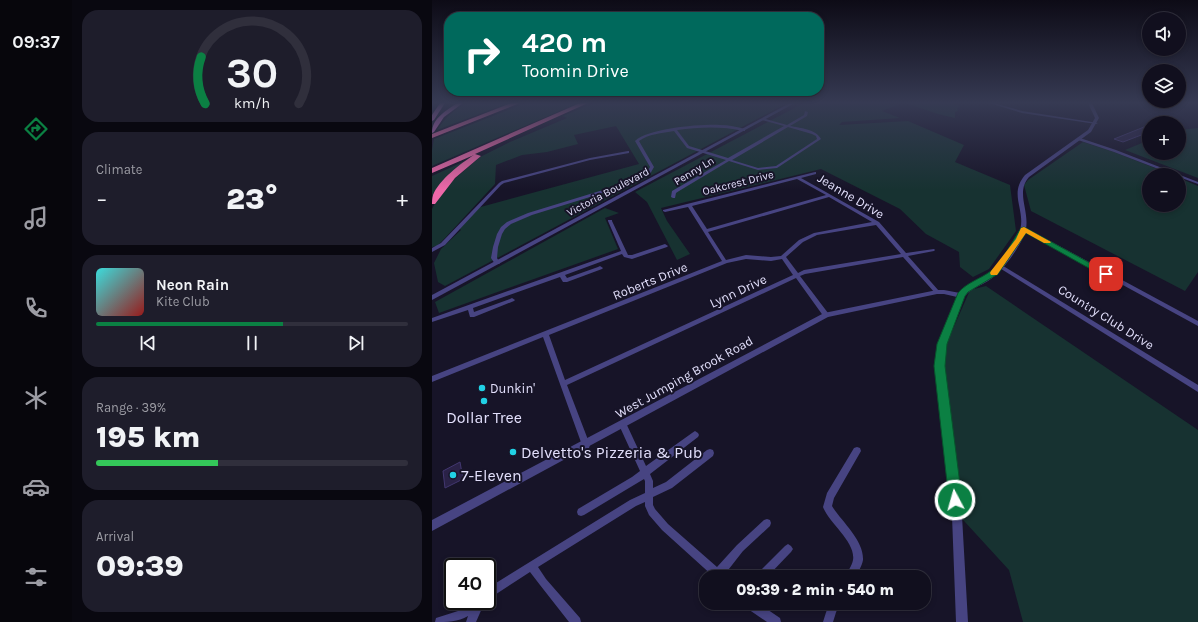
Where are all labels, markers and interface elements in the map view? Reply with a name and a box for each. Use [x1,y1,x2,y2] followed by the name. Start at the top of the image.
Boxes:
[1142,12,1186,212] map controls
[1142,12,1186,56] button: sound
[522,26,607,59] text: 420 m
[456,28,508,80] icon: right
[12,31,60,53] text: 09:37
[226,49,278,97] text: 30
[522,60,629,82] text: Toomin Drive
[1142,64,1186,108] button: layers
[234,95,270,112] text: km/h
[22,115,50,143] icon: directions
[1142,116,1186,160] button: +
[672,154,716,188] street label: Penny Ln
[96,162,142,177] text: Climate
[565,165,651,219] street label: Victoria Boulevard
[701,168,775,198] street label: Oakcrest Drive
[1142,168,1186,212] button: −
[815,170,887,222] street label: Jeanne Drive
[226,181,278,217] text: 23°
[96,186,108,212] text: −
[396,186,408,212] text: +
[22,204,50,232] icon: music
[1089,257,1123,291] pin
[610,259,690,303] street label: Roberts Drive
[1095,263,1117,285] icon: arrive
[707,271,769,311] street label: Lynn Drive
[156,276,229,294] text: Neon Rain
[1055,281,1157,353] street label: Country Club Drive
[22,294,50,322] icon: phone
[156,294,210,309] text: Kite Club
[137,332,159,354] icon: previous
[241,332,263,354] icon: pause
[345,332,367,354] icon: next
[613,333,755,421] street label: West Jumping Brook Road
[490,381,535,396] place label: Dunkin'
[477,383,487,393] marker: Dunkin'
[22,384,50,412] icon: climate
[479,396,489,406] marker: Dollar Tree
[96,400,166,415] text: Range · 39%
[446,408,522,427] place label: Dollar Tree
[96,419,200,455] text: 195 km
[521,443,702,462] place label: Delvetto's Pizzeria & Pub
[508,447,518,457] marker: Delvetto's Pizzeria & Pub
[461,466,522,485] place label: 7-Eleven
[448,470,458,480] marker: 7-Eleven
[22,473,50,501] icon: car
[934,479,976,521] position arrow
[96,529,134,544] text: Arrival
[96,548,184,584] text: 09:39
[444,558,496,610] speed limit sign: 40
[22,563,50,591] icon: filters
[736,581,894,599] text: 09:39 · 2 min · 540 m

